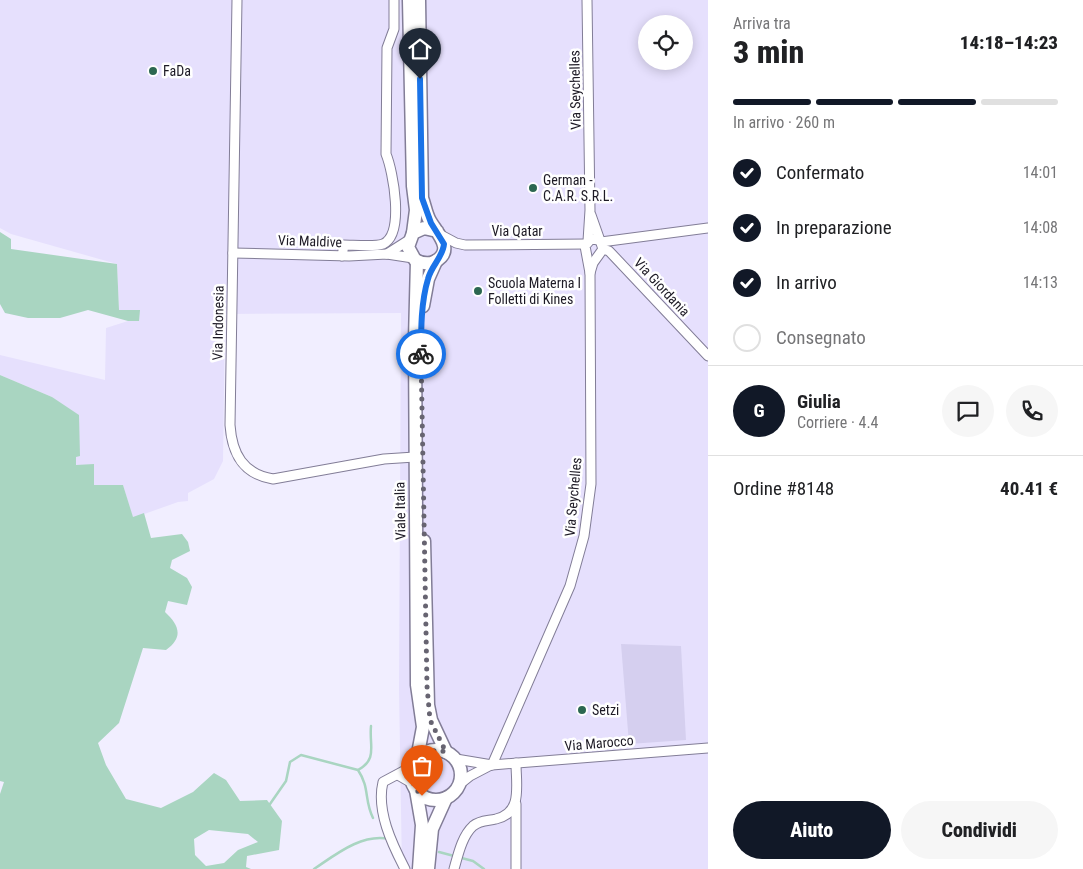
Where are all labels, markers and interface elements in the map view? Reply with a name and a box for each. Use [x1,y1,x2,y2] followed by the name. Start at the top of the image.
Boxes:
[733,14,791,33] text: Arriva tra
[638,15,693,70] map controls
[638,15,693,70] button: locate
[399,28,441,79] pin
[960,31,1058,54] text: 14:18–14:23
[733,33,804,71] text: 3 min
[406,35,434,63] icon: home
[566,50,584,130] street label: Via Seychelles
[163,63,191,79] place label: FaDa
[147,65,159,77] marker: FaDa
[733,113,835,132] text: In arrivo · 260 m
[733,159,761,187] icon: check
[776,161,864,184] text: Confermato
[1023,163,1058,182] text: 14:01
[543,172,613,204] place label: German - C.A.R. S.R.L.
[527,182,539,194] marker: German - C.A.R. S.R.L.
[733,214,761,242] icon: check
[776,216,892,239] text: In preparazione
[1023,218,1058,237] text: 14:08
[491,223,543,239] street label: Via Qatar
[278,232,343,250] street label: Via Maldive
[631,254,693,320] street label: Via Giordania
[733,269,761,297] icon: check
[776,271,837,294] text: In arrivo
[1023,273,1058,292] text: 14:13
[488,275,581,307] place label: Scuola Materna I Folletti di Kines
[209,285,227,361] street label: Via Indonesia
[472,285,484,297] marker: Scuola Materna I Folletti di Kines
[776,326,866,349] text: Consegnato
[396,329,446,379] courier
[407,340,435,368] icon: bike
[942,385,994,437] button: chat
[1006,385,1058,437] button: phone
[797,390,841,413] text: Giulia
[753,399,765,422] text: G
[797,413,879,432] text: Corriere · 4.4
[562,457,584,537] street label: Via Seychelles
[733,477,834,500] text: Ordine #8148
[1000,477,1058,500] text: 40.41 €
[391,482,409,540] street label: Viale Italia
[592,702,619,718] place label: Setzi
[576,704,588,716] marker: Setzi
[564,732,634,754] street label: Via Marocco
[401,745,443,796] pin
[408,752,436,780] icon: bag
[733,801,891,859] button: Aiuto
[901,801,1058,859] button: Condividi

